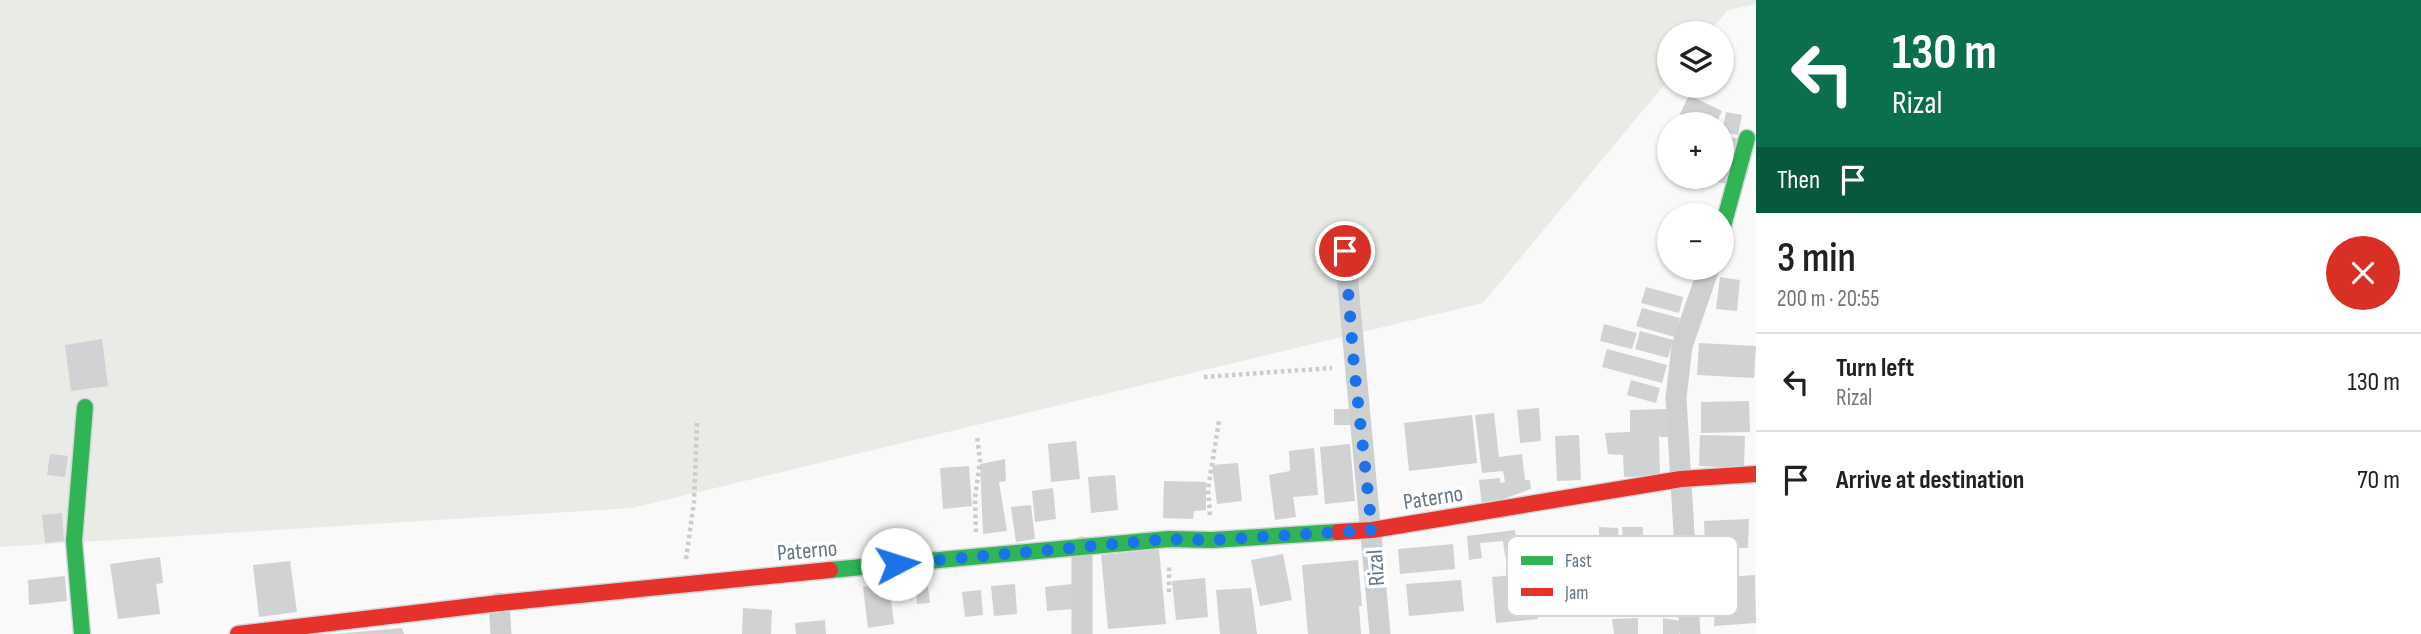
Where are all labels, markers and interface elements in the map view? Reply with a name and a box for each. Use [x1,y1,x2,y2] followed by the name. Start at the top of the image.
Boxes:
[1657,21,1734,280] map controls
[1657,21,1734,98] button: layers
[1892,24,1997,83] text: 130 m
[1777,28,1868,119] icon: left
[1892,84,1943,123] text: Rizal
[1657,112,1734,189] button: +
[1834,161,1872,199] icon: arrive
[1777,165,1820,196] text: Then
[1657,203,1734,280] button: −
[1315,221,1375,281] pin
[1326,232,1364,270] icon: arrive
[1777,233,1856,284] text: 3 min
[2326,236,2400,310] button: close
[1777,285,1880,313] text: 200 m · 20:55
[1836,353,1914,384] text: Turn left
[1777,363,1815,401] icon: left
[2348,367,2400,398] text: 130 m
[1836,384,1872,412] text: Rizal
[1777,461,1815,499] icon: arrive
[1836,465,2024,496] text: Arrive at destination
[2357,465,2400,496] text: 70 m
[1401,479,1465,517] street label: Paterno
[860,527,934,601] position arrow
[776,534,838,568] street label: Paterno
[1507,536,1738,616] legend
[1361,549,1391,587] street label: Rizal
[1565,550,1592,573] text: Fast
[1564,582,1588,605] text: Jam

